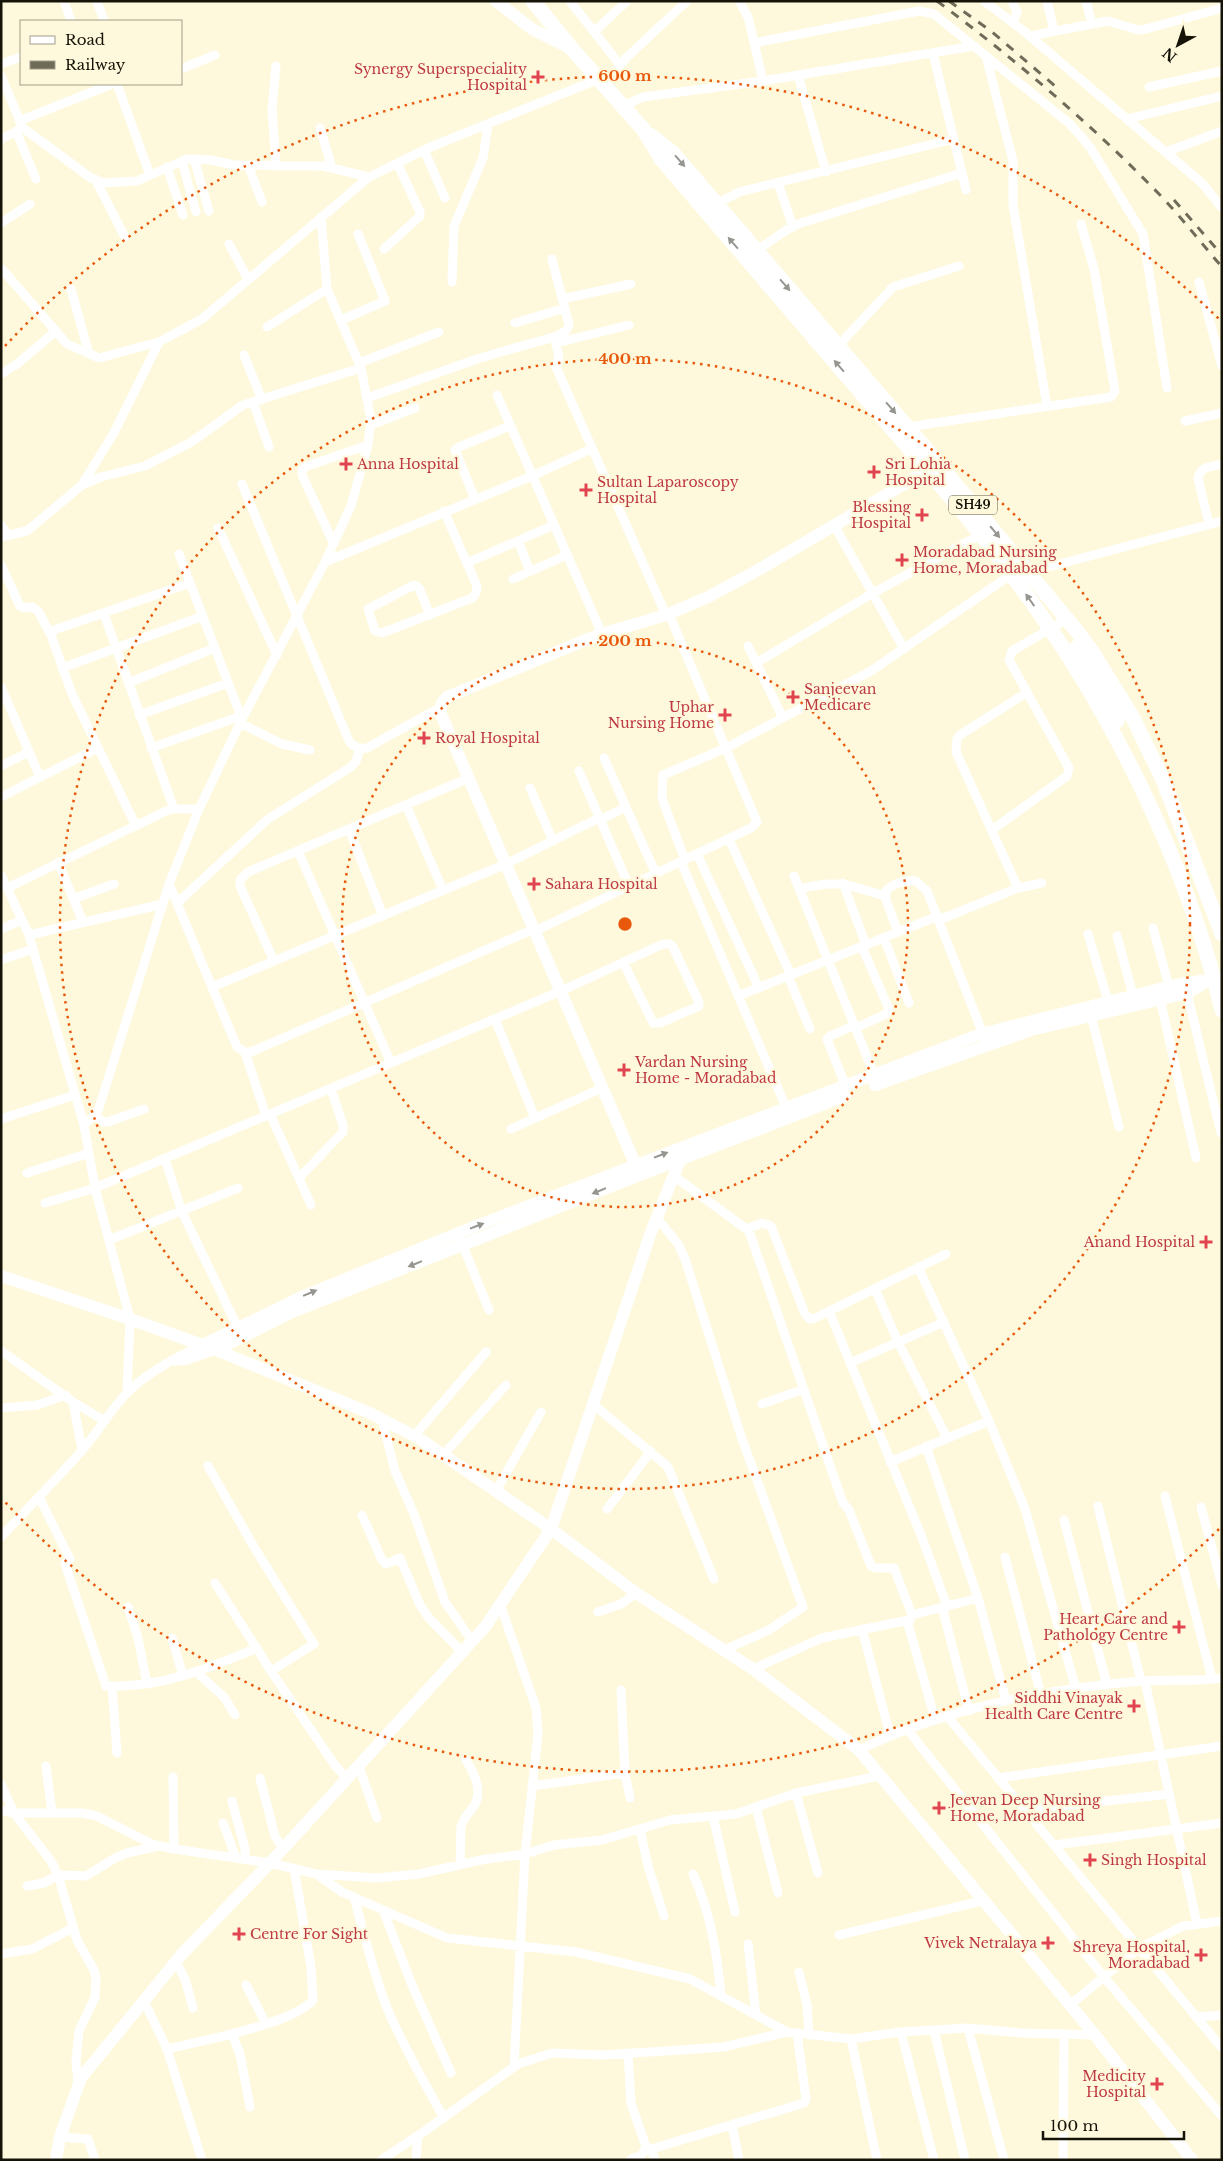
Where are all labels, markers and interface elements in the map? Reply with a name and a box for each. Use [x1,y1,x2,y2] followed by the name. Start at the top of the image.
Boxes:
[20,20,182,85] legend
[1153,20,1203,70] north arrow
[65,30,105,49] text: Road
[1159,44,1180,66] text: N
[65,55,126,74] text: Railway
[354,60,527,94] place label: Synergy Superspeciality Hospital
[598,66,652,85] text: 600 m
[531,70,545,84] marker: Synergy Superspeciality Hospital
[674,154,685,167] one-way arrow
[727,237,738,250] one-way arrow
[779,278,791,290] one-way arrow
[598,349,652,368] text: 400 m
[833,360,844,373] one-way arrow
[885,402,896,415] one-way arrow
[356,455,459,473] place label: Anna Hospital
[885,455,951,489] place label: Sri Lohia Hospital
[339,457,353,471] marker: Anna Hospital
[867,465,881,479] marker: Sri Lohia Hospital
[597,473,739,507] place label: Sultan Laparoscopy Hospital
[579,483,593,497] marker: Sultan Laparoscopy Hospital
[949,496,997,514] road number: SH49
[851,498,912,532] place label: Blessing Hospital
[915,508,929,522] marker: Blessing Hospital
[990,526,1001,539] one-way arrow
[913,543,1057,577] place label: Moradabad Nursing Home, Moradabad
[895,553,909,567] marker: Moradabad Nursing Home, Moradabad
[1025,593,1035,607] one-way arrow
[599,631,652,650] text: 200 m
[804,680,877,714] place label: Sanjeevan Medicare
[786,690,800,704] marker: Sanjeevan Medicare
[608,698,714,732] place label: Uphar Nursing Home
[718,708,732,722] marker: Uphar Nursing Home
[435,729,540,747] place label: Royal Hospital
[417,731,431,745] marker: Royal Hospital
[545,875,658,893] place label: Sahara Hospital
[527,877,541,891] marker: Sahara Hospital
[616,915,634,933] centre of rings
[634,1053,777,1087] place label: Vardan Nursing Home - Moradabad
[617,1063,631,1077] marker: Vardan Nursing Home - Moradabad
[654,1151,669,1159] one-way arrow
[591,1187,606,1195] one-way arrow
[469,1221,484,1229] one-way arrow
[1083,1233,1195,1251] place label: Anand Hospital
[1199,1235,1213,1249] marker: Anand Hospital
[407,1260,422,1268] one-way arrow
[303,1289,317,1297] one-way arrow
[1043,1610,1169,1644] place label: Heart Care and Pathology Centre
[1172,1620,1186,1634] marker: Heart Care and Pathology Centre
[985,1689,1123,1723] place label: Siddhi Vinayak Health Care Centre
[1127,1699,1141,1713] marker: Siddhi Vinayak Health Care Centre
[948,1791,1101,1825] place label: Jeevan Deep Nursing Home, Moradabad
[932,1801,946,1815] marker: Jeevan Deep Nursing Home, Moradabad
[1101,1851,1207,1869] place label: Singh Hospital
[1083,1853,1097,1867] marker: Singh Hospital
[250,1925,369,1943] place label: Centre For Sight
[232,1927,246,1941] marker: Centre For Sight
[923,1934,1037,1952] place label: Vivek Netralaya
[1041,1936,1055,1950] marker: Vivek Netralaya
[1073,1938,1191,1972] place label: Shreya Hospital, Moradabad
[1194,1948,1208,1962] marker: Shreya Hospital, Moradabad
[1082,2067,1146,2101] place label: Medicity Hospital
[1150,2077,1164,2091] marker: Medicity Hospital
[1043,2108,1184,2140] scale bar
[1050,2116,1099,2135] text: 100 m

